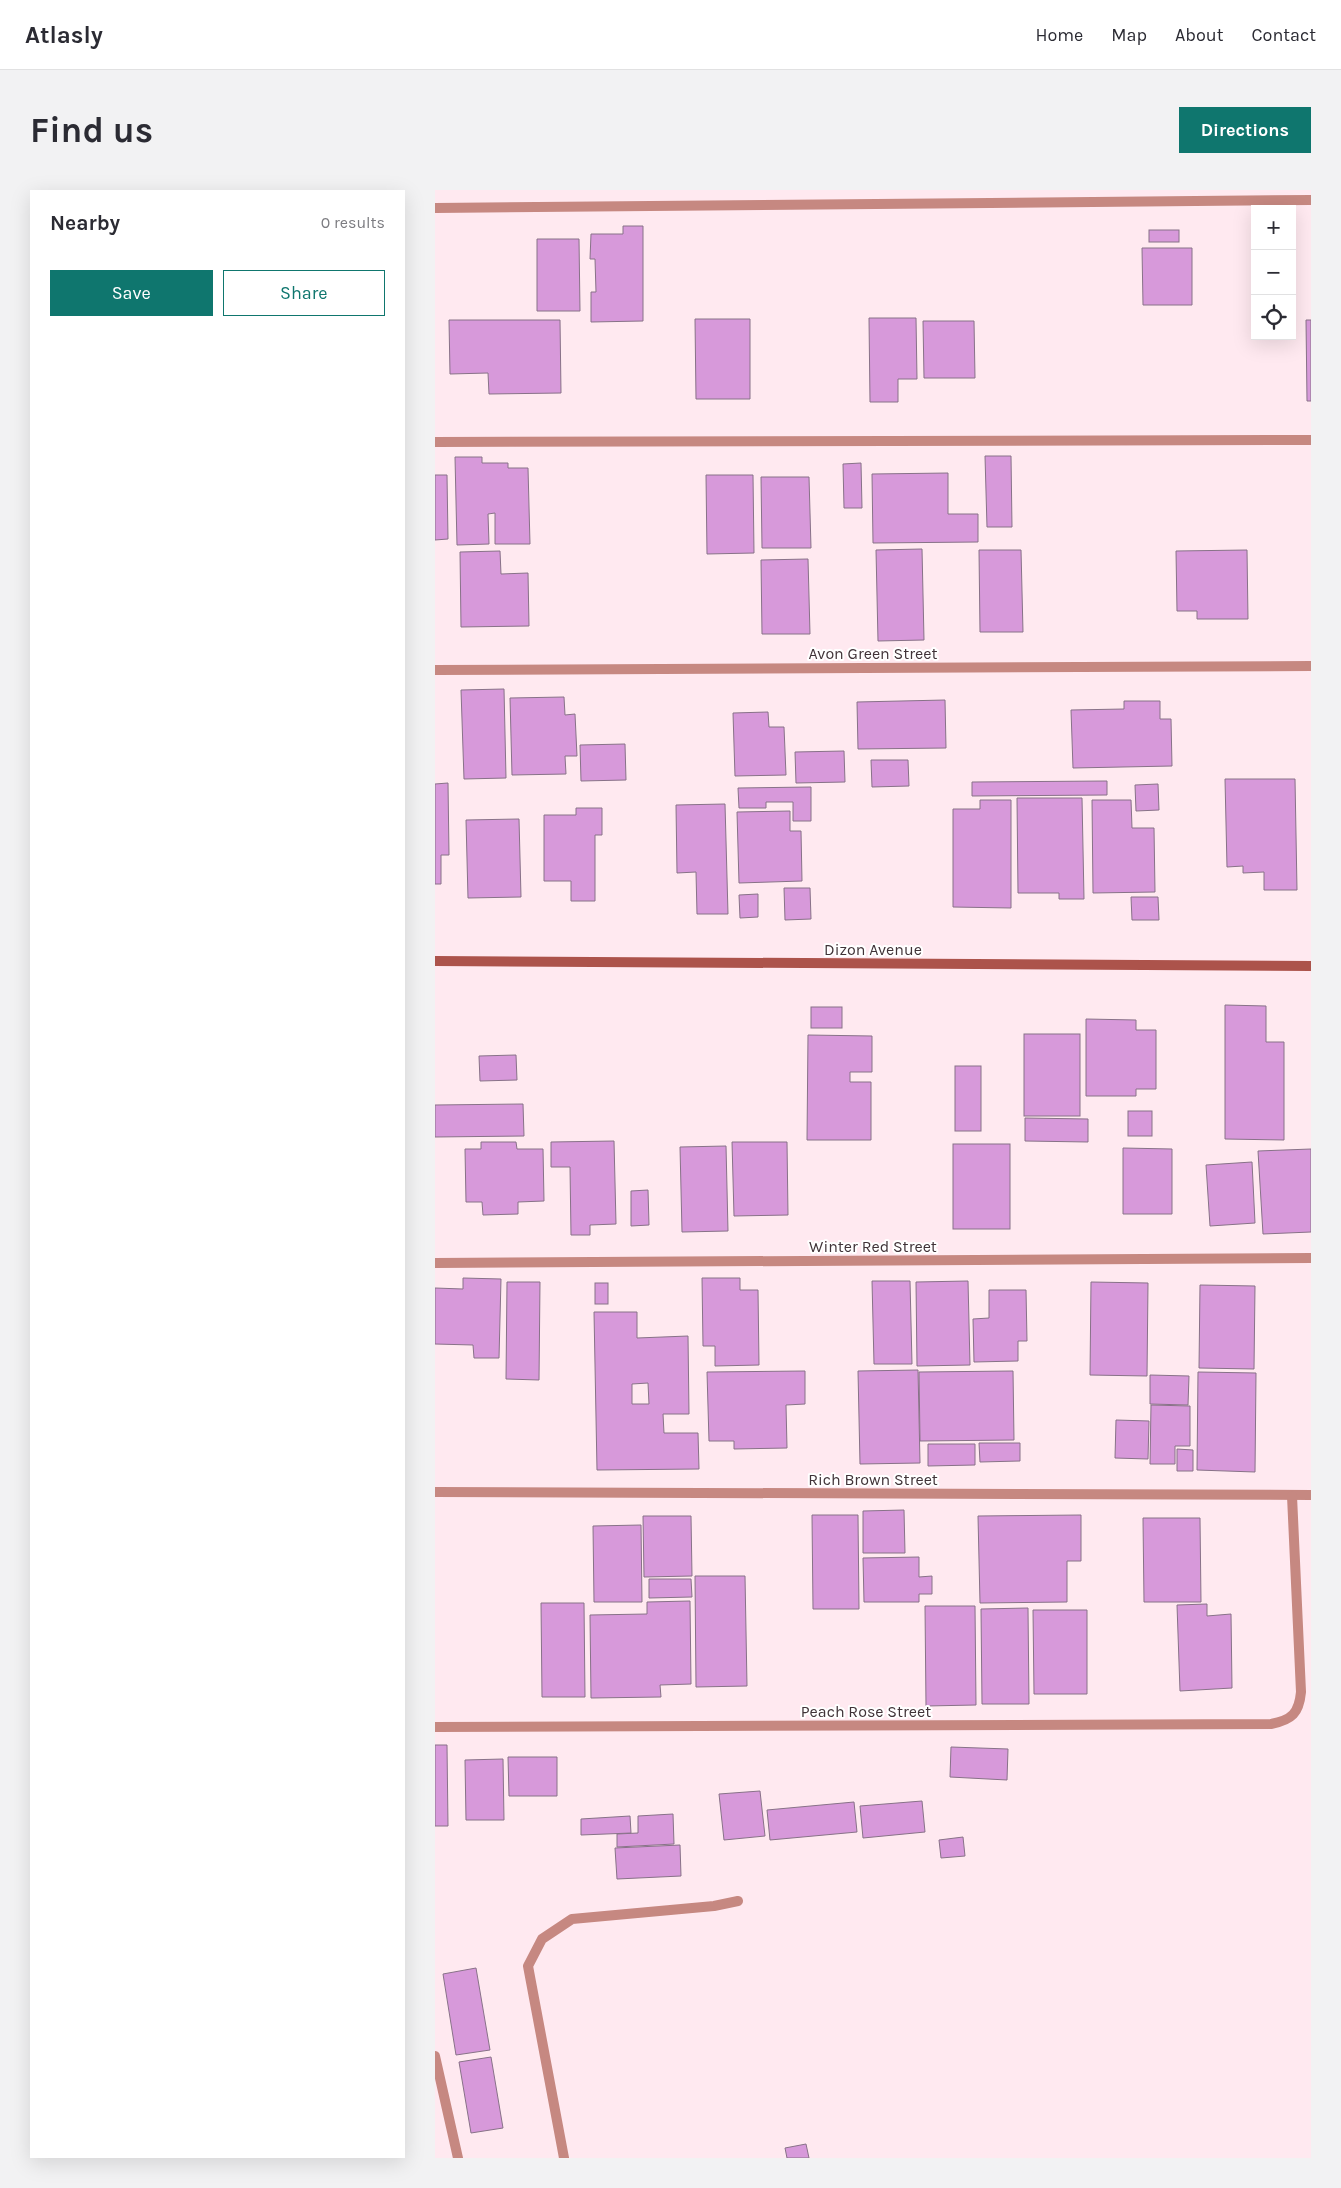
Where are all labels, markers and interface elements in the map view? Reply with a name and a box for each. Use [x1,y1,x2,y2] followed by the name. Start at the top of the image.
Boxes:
[25,21,103,49] text: Atlasly
[1035,24,1083,46] text: Home
[1111,24,1147,46] text: Map
[1175,24,1224,46] text: About
[1252,24,1316,46] text: Contact
[1179,107,1311,153] button: Directions
[30,110,153,151] text: Find us
[1251,205,1296,340] map controls
[1251,205,1296,250] button: +
[50,211,120,235] text: Nearby
[321,213,385,232] text: 0 results
[1251,250,1296,295] button: −
[50,270,213,316] button: Save
[223,270,385,316] button: Share
[1251,295,1296,340] button: locate
[809,644,937,663] street label: Avon Green Street
[824,940,922,959] street label: Dizon Avenue
[809,1237,937,1256] street label: Winter Red Street
[808,1470,938,1489] street label: Rich Brown Street
[801,1702,931,1721] street label: Peach Rose Street

